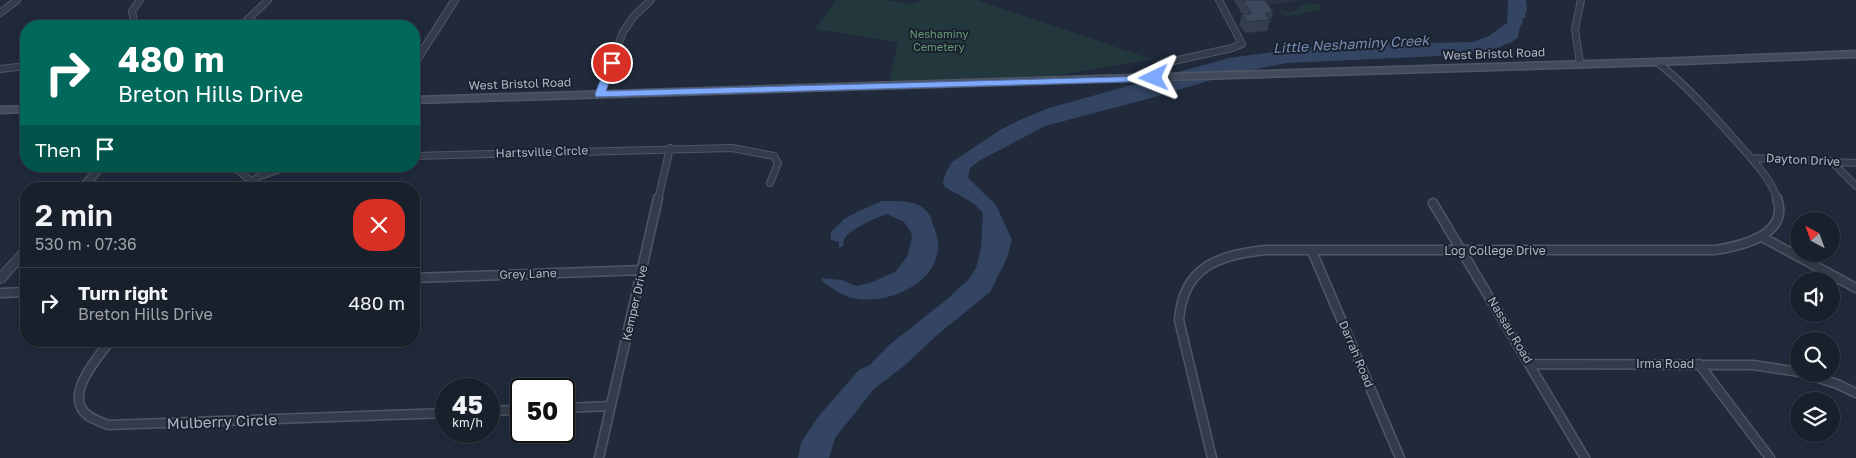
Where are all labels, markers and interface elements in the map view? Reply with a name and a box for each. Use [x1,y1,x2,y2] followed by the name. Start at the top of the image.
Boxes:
[910,27,968,53] park label: Neshaminy Cemetery
[1273,31,1432,56] water label: Little Neshaminy Creek
[118,38,224,80] text: 480 m
[35,40,100,105] icon: right
[591,42,633,84] pin
[1442,44,1546,63] street label: West Bristol Road
[598,49,626,77] icon: arrive
[1127,51,1179,103] position arrow
[468,74,572,93] street label: West Bristol Road
[118,80,303,107] text: Breton Hills Drive
[91,135,119,163] icon: arrive
[35,138,81,161] text: Then
[495,142,589,161] street label: Hartsville Circle
[1766,150,1840,169] street label: Dayton Drive
[35,197,113,233] text: 2 min
[353,199,405,251] button: close
[1790,212,1840,262] north arrow
[1790,212,1840,442] map controls
[35,234,137,254] text: 530 m · 07:36
[1444,243,1546,258] street label: Log College Drive
[619,263,651,342] street label: Kemper Drive
[499,265,557,282] street label: Grey Lane
[1790,272,1840,322] button: sound
[78,281,168,304] text: Turn right
[35,289,63,317] icon: right
[348,291,405,314] text: 480 m
[1485,294,1536,366] street label: Nassau Road
[78,304,213,324] text: Breton Hills Drive
[1336,318,1377,389] street label: Darrah Road
[1790,332,1840,382] button: search
[1636,356,1694,371] street label: Irma Road
[510,378,575,443] speed limit sign: 50
[452,389,483,420] text: 45
[1790,392,1840,442] button: layers
[166,410,278,432] street label: Mulberry Circle
[452,415,483,430] text: km/h

